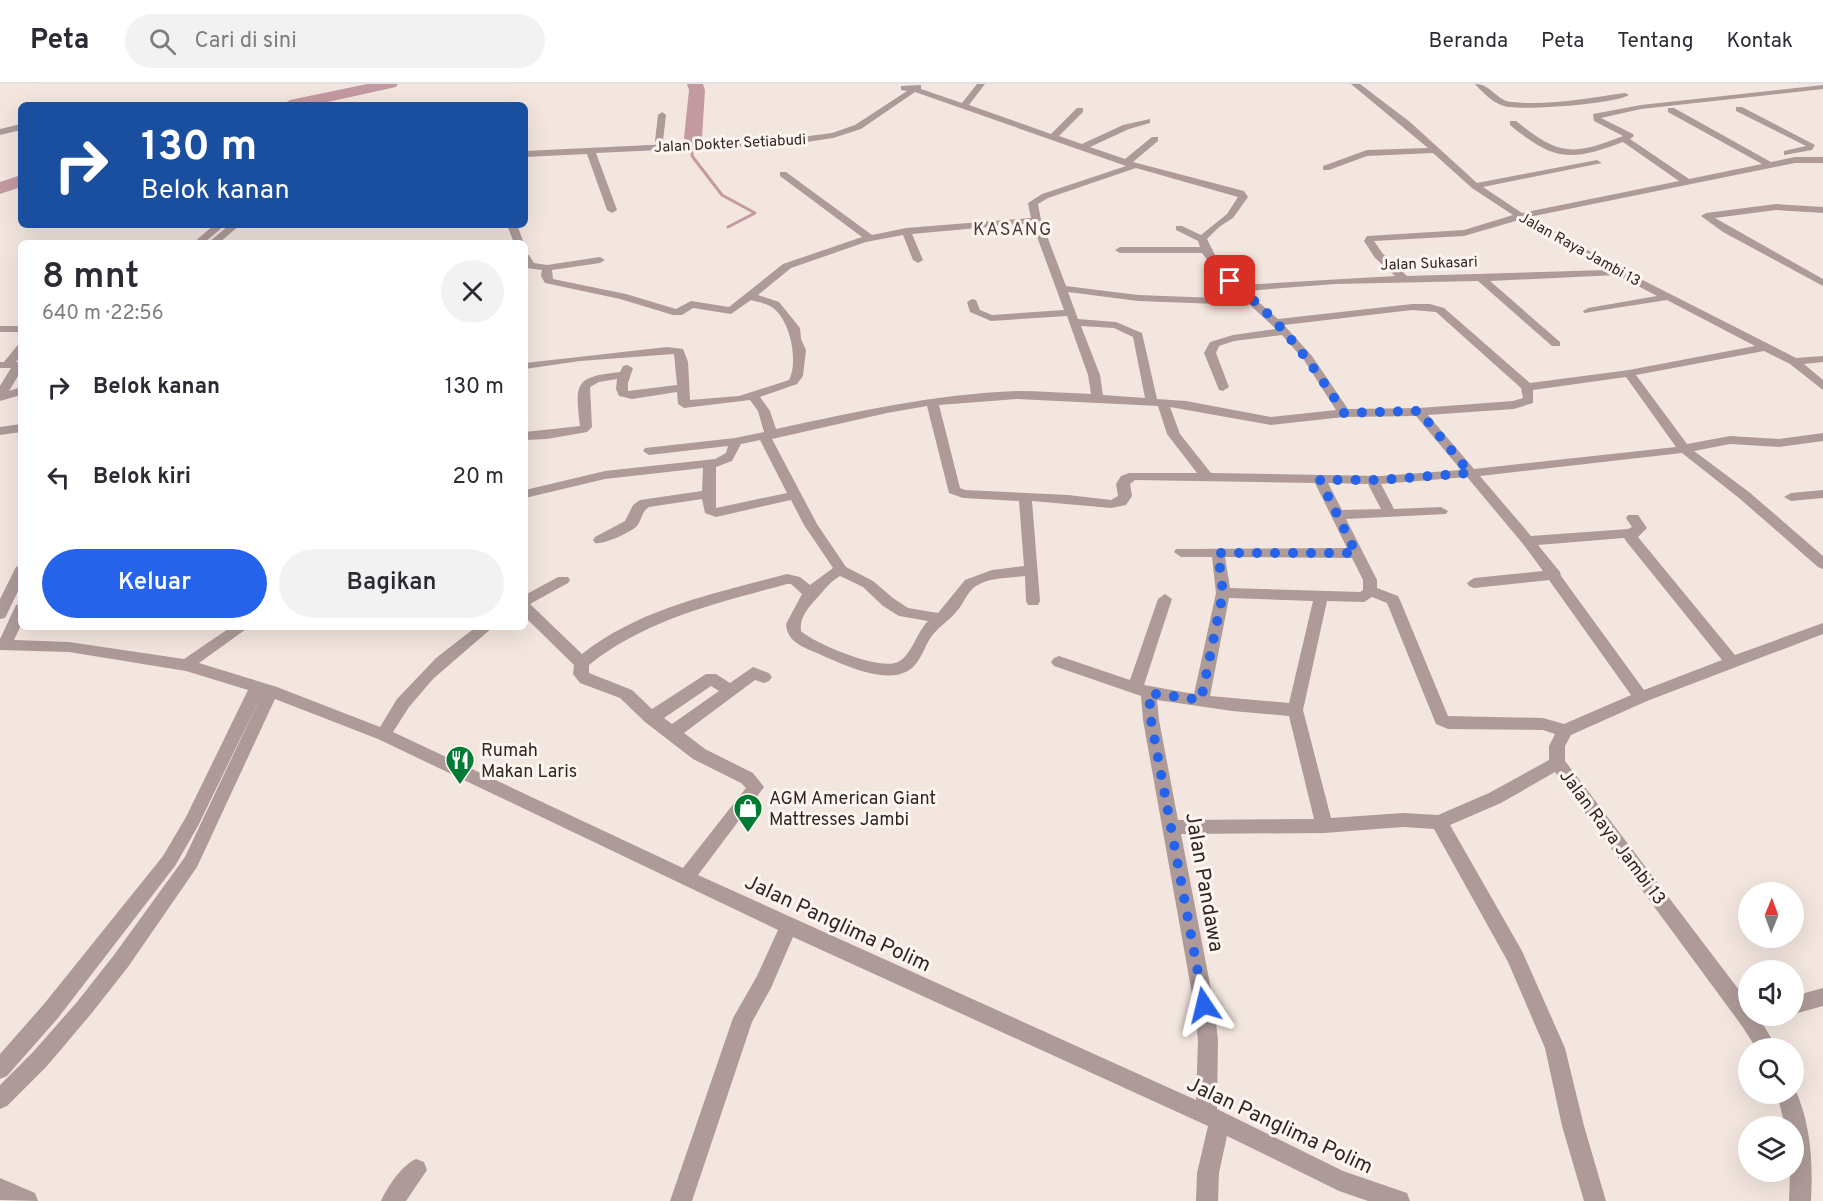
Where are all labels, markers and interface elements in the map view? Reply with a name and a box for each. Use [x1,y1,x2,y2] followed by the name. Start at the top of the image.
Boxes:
[125,14,545,68] search box
[30,23,89,59] text: Peta
[146,25,179,58] icon: search
[194,28,297,55] text: Cari di sini
[1429,28,1508,55] text: Beranda
[1541,28,1584,55] text: Peta
[1617,28,1694,55] text: Tentang
[1727,28,1793,55] text: Kontak
[141,122,257,175] text: 130 m
[42,126,120,204] icon: right
[654,131,807,158] street label: Jalan Dokter Setiabudi
[141,174,290,208] text: Belok kanan
[1515,209,1643,292] street label: Jalan Raya Jambi 13
[973,219,1053,242] district label: KASANG
[1380,253,1478,276] street label: Jalan Sukasari
[42,255,139,301] text: 8 mnt
[1204,255,1255,306] pin
[441,260,504,323] button: close
[1213,264,1246,297] icon: arrive
[42,301,164,327] text: 640 m · 22:56
[42,371,75,404] icon: right
[93,374,220,401] text: Belok kanan
[445,374,504,401] text: 130 m
[42,461,75,494] icon: left
[93,464,191,491] text: Belok kiri
[453,464,504,491] text: 20 m
[42,549,267,618] button: Keluar
[279,549,504,618] button: Bagikan
[481,740,577,784] place label: Rumah Makan Laris
[444,744,476,786] restaurant icon: Rumah Makan Laris
[1553,766,1670,910] street label: Jalan Raya Jambi 13
[769,788,936,832] place label: AGM American Giant Mattresses Jambi
[732,792,764,834] shop icon: AGM American Giant Mattresses Jambi
[1178,811,1229,954] street label: Jalan Pandawa
[740,869,935,979] street label: Jalan Panglima Polim
[1738,882,1804,948] north arrow
[1738,882,1804,1182] map controls
[1738,960,1804,1026] button: sound
[1172,973,1236,1037] position arrow
[1738,1038,1804,1104] button: search
[1182,1071,1377,1181] street label: Jalan Panglima Polim
[1738,1116,1804,1182] button: layers

